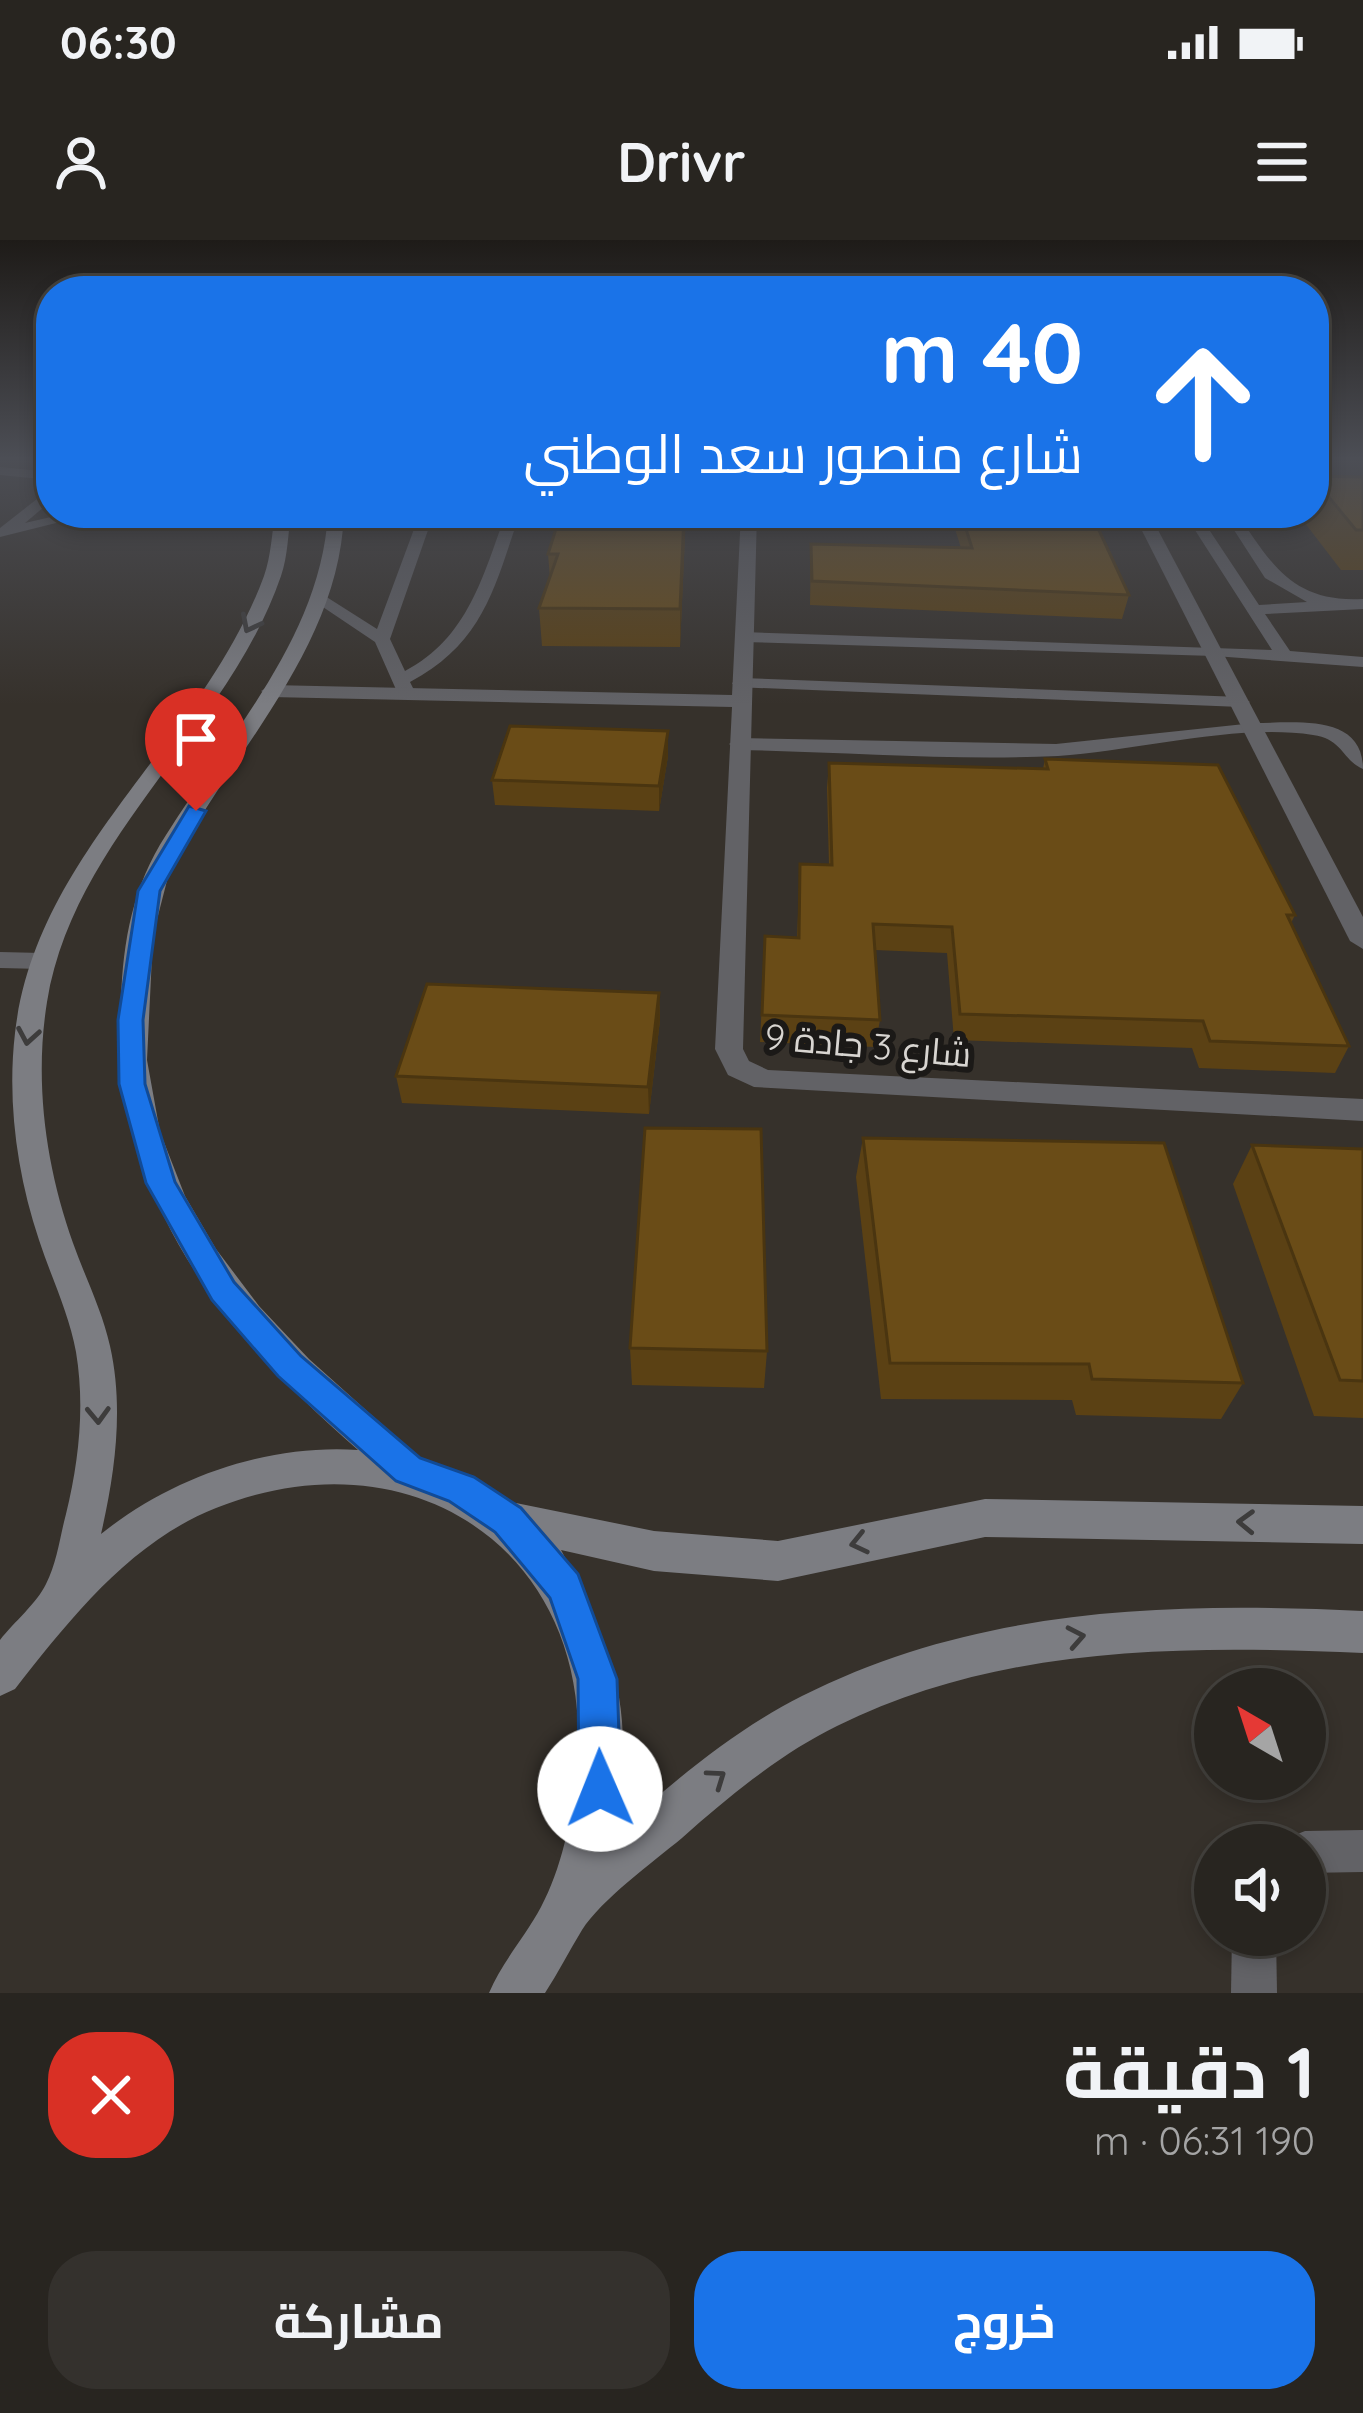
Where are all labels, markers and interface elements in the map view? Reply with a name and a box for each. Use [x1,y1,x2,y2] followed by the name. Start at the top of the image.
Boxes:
[60,14,177,70] text: 06:30
[617,128,746,196] text: Drivr
[48,129,114,195] icon: person
[1249,129,1315,195] icon: menu
[881,299,1083,404] text: 40 m
[1125,324,1281,480] icon: ahead
[524,419,1083,487] text: شارع منصور سعد الوطني
[241,611,264,633] one-way arrow
[145,688,247,811] pin
[163,706,229,772] icon: arrive
[763,1013,973,1079] street label: شارع 3 جادة 9
[16,1026,41,1046] one-way arrow
[85,1407,111,1425] one-way arrow
[1236,1509,1255,1535] one-way arrow
[849,1529,869,1554] one-way arrow
[1065,1625,1085,1651] one-way arrow
[1194,1668,1326,1800] north arrow
[1194,1668,1326,1956] map controls
[537,1726,663,1852] position arrow
[704,1770,726,1792] one-way arrow
[1194,1824,1326,1956] button: sound
[1063,2026,1315,2116] text: 1 دقيقة
[48,2032,174,2158] button: close
[1094,2116,1315,2165] text: 190 m · 06:31
[48,2251,670,2389] button: مشاركة
[694,2251,1315,2389] button: خروج

